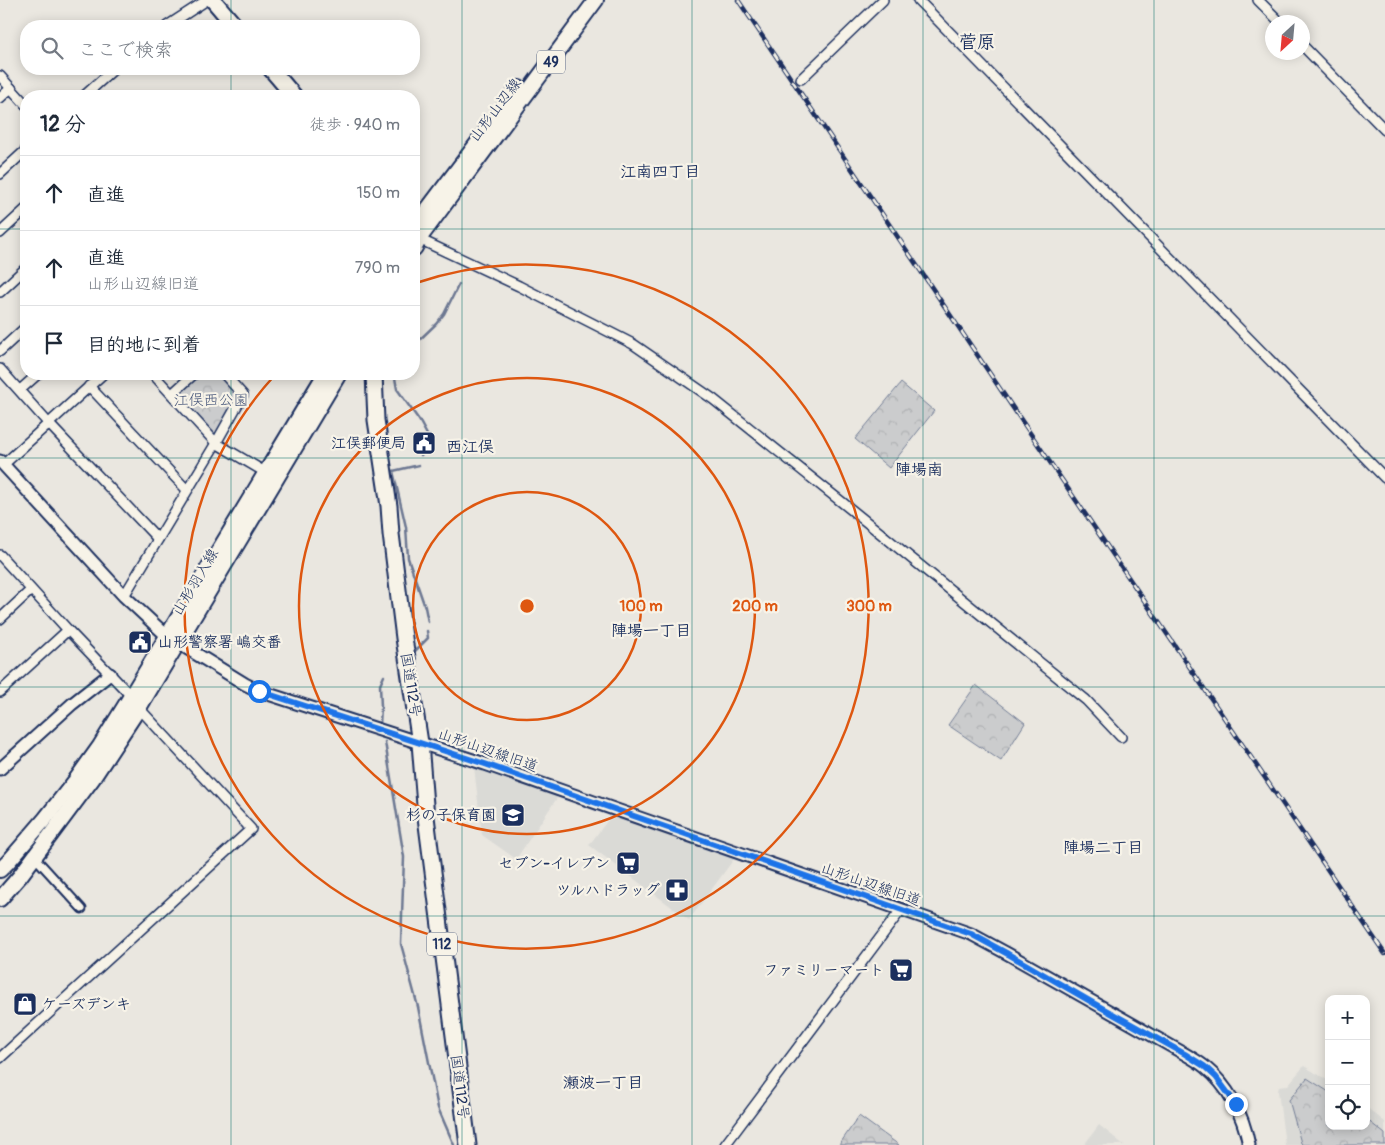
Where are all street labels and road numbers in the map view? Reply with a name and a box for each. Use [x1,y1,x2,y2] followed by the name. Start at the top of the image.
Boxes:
[537,51,565,74] road number: 49
[465,75,526,146] street label: 山形山辺線
[168,545,223,619] street label: 山形羽入線
[396,651,425,719] street label: 国道112号
[435,724,541,777] street label: 山形山辺線旧道
[818,858,924,911] street label: 山形山辺線旧道
[427,932,457,956] road number: 112
[446,1054,473,1121] street label: 国道112号

